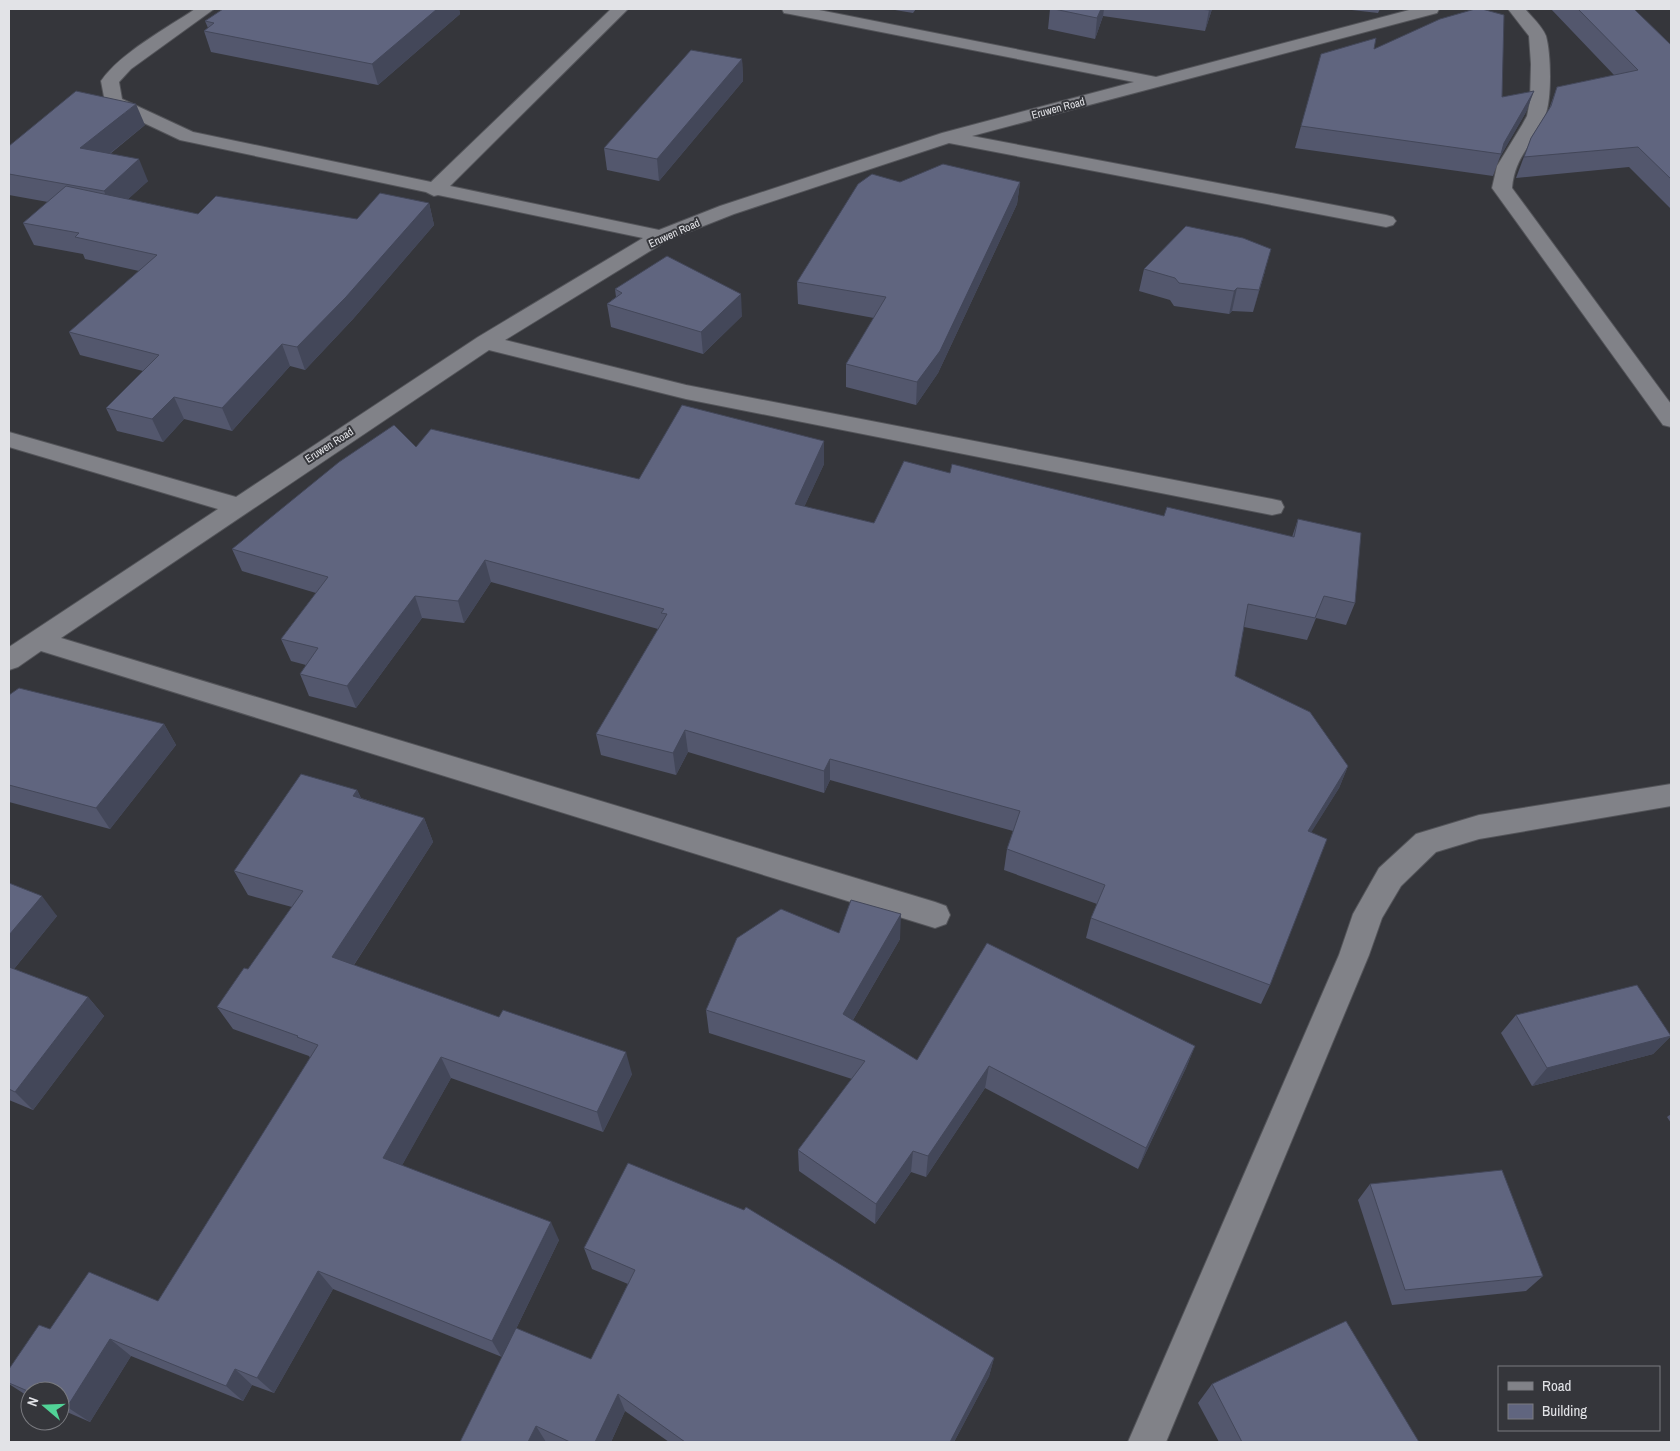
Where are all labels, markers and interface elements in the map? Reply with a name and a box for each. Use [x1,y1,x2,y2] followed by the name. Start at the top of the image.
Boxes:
[1030,94,1086,122] street label: Eruwen Road
[646,215,702,251] street label: Eruwen Road
[302,424,356,466] street label: Eruwen Road
[1498,1366,1660,1431] legend
[1542,1375,1571,1396] text: Road
[20,1381,70,1431] north arrow
[23,1395,43,1409] text: N
[1542,1400,1587,1421] text: Building

